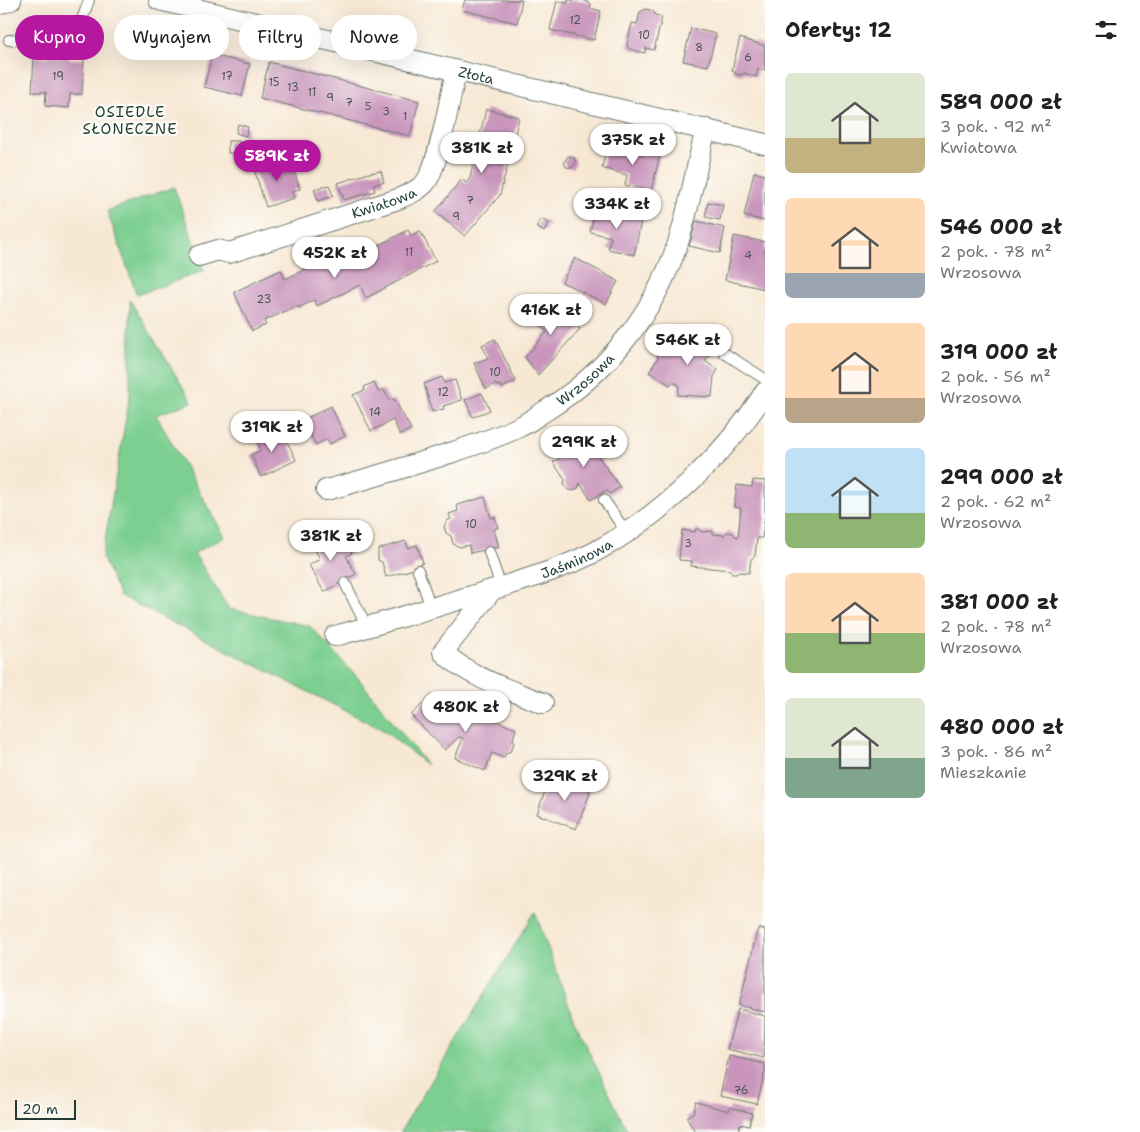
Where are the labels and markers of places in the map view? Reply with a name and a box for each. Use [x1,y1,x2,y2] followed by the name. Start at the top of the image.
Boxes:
[587,124,679,166] pin: 375K zł
[436,132,528,174] pin: 381K zł
[231,140,323,182] pin: 589K zł
[571,188,663,230] pin: 334K zł
[289,236,381,279] pin: 452K zł
[505,294,597,336] pin: 416K zł
[642,324,734,366] pin: 546K zł
[226,410,318,453] pin: 319K zł
[538,426,630,468] pin: 299K zł
[285,520,377,562] pin: 381K zł
[420,690,512,733] pin: 480K zł
[519,760,611,802] pin: 329K zł

